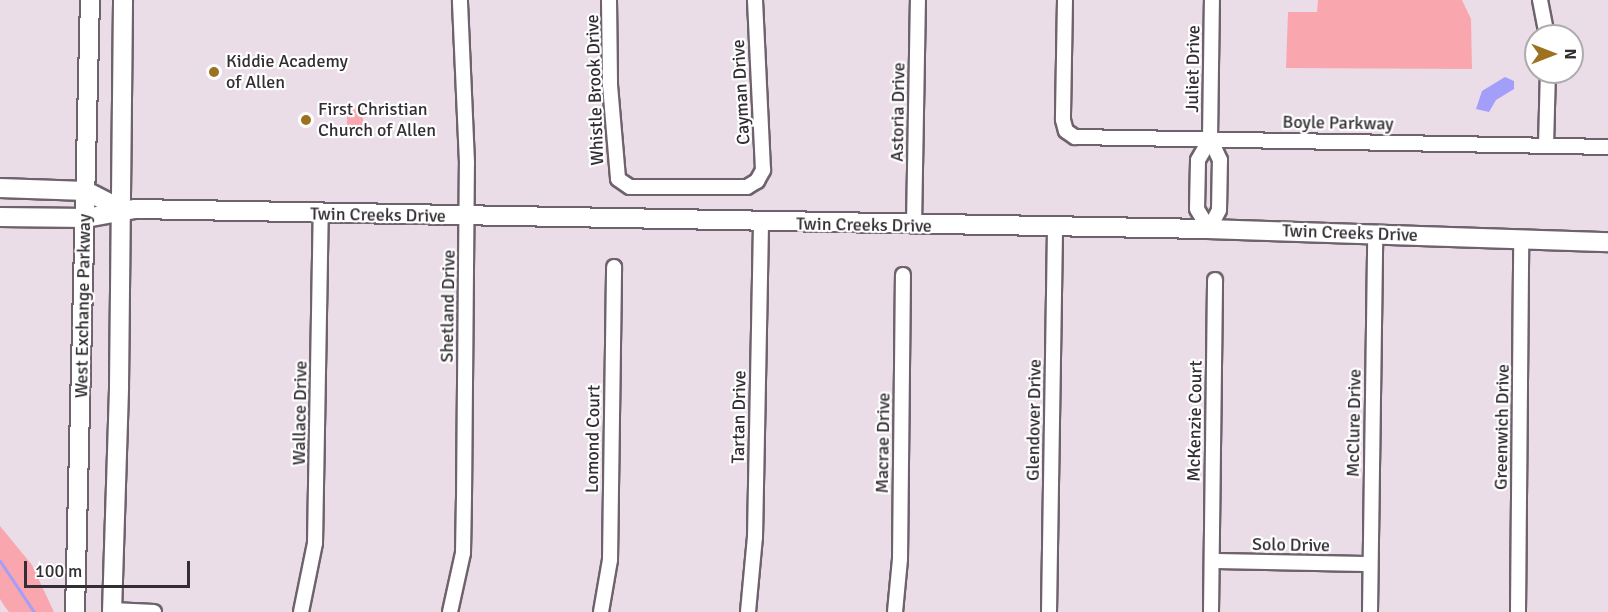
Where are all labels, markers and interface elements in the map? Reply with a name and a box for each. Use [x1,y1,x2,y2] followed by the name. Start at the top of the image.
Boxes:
[582,14,608,166] street label: Whistle Brook Drive
[1524,24,1584,84] north arrow
[1181,25,1205,113] street label: Juliet Drive
[727,39,755,145] street label: Cayman Drive
[1560,48,1580,60] text: N
[226,51,348,94] place label: Kiddie Academy of Allen
[886,62,910,162] street label: Astoria Drive
[207,65,221,79] marker: Kiddie Academy of Allen
[318,99,436,142] place label: First Christian Church of Allen
[1282,111,1394,135] street label: Boyle Parkway
[299,113,313,127] marker: First Christian Church of Allen
[310,203,446,227] street label: Twin Creeks Drive
[796,213,932,237] street label: Twin Creeks Drive
[71,214,95,398] street label: West Exchange Parkway
[1282,220,1418,246] street label: Twin Creeks Drive
[436,249,460,363] street label: Shetland Drive
[1022,359,1046,481] street label: Glendover Drive
[288,360,312,466] street label: Wallace Drive
[1183,360,1207,482] street label: McKenzie Court
[1490,364,1514,490] street label: Greenwich Drive
[1342,369,1366,477] street label: McClure Drive
[727,370,751,464] street label: Tartan Drive
[581,385,605,493] street label: Lomond Court
[871,392,895,494] street label: Macrae Drive
[1252,534,1330,556] street label: Solo Drive
[27,549,194,587] scale bar
[35,560,82,582] text: 100 m

